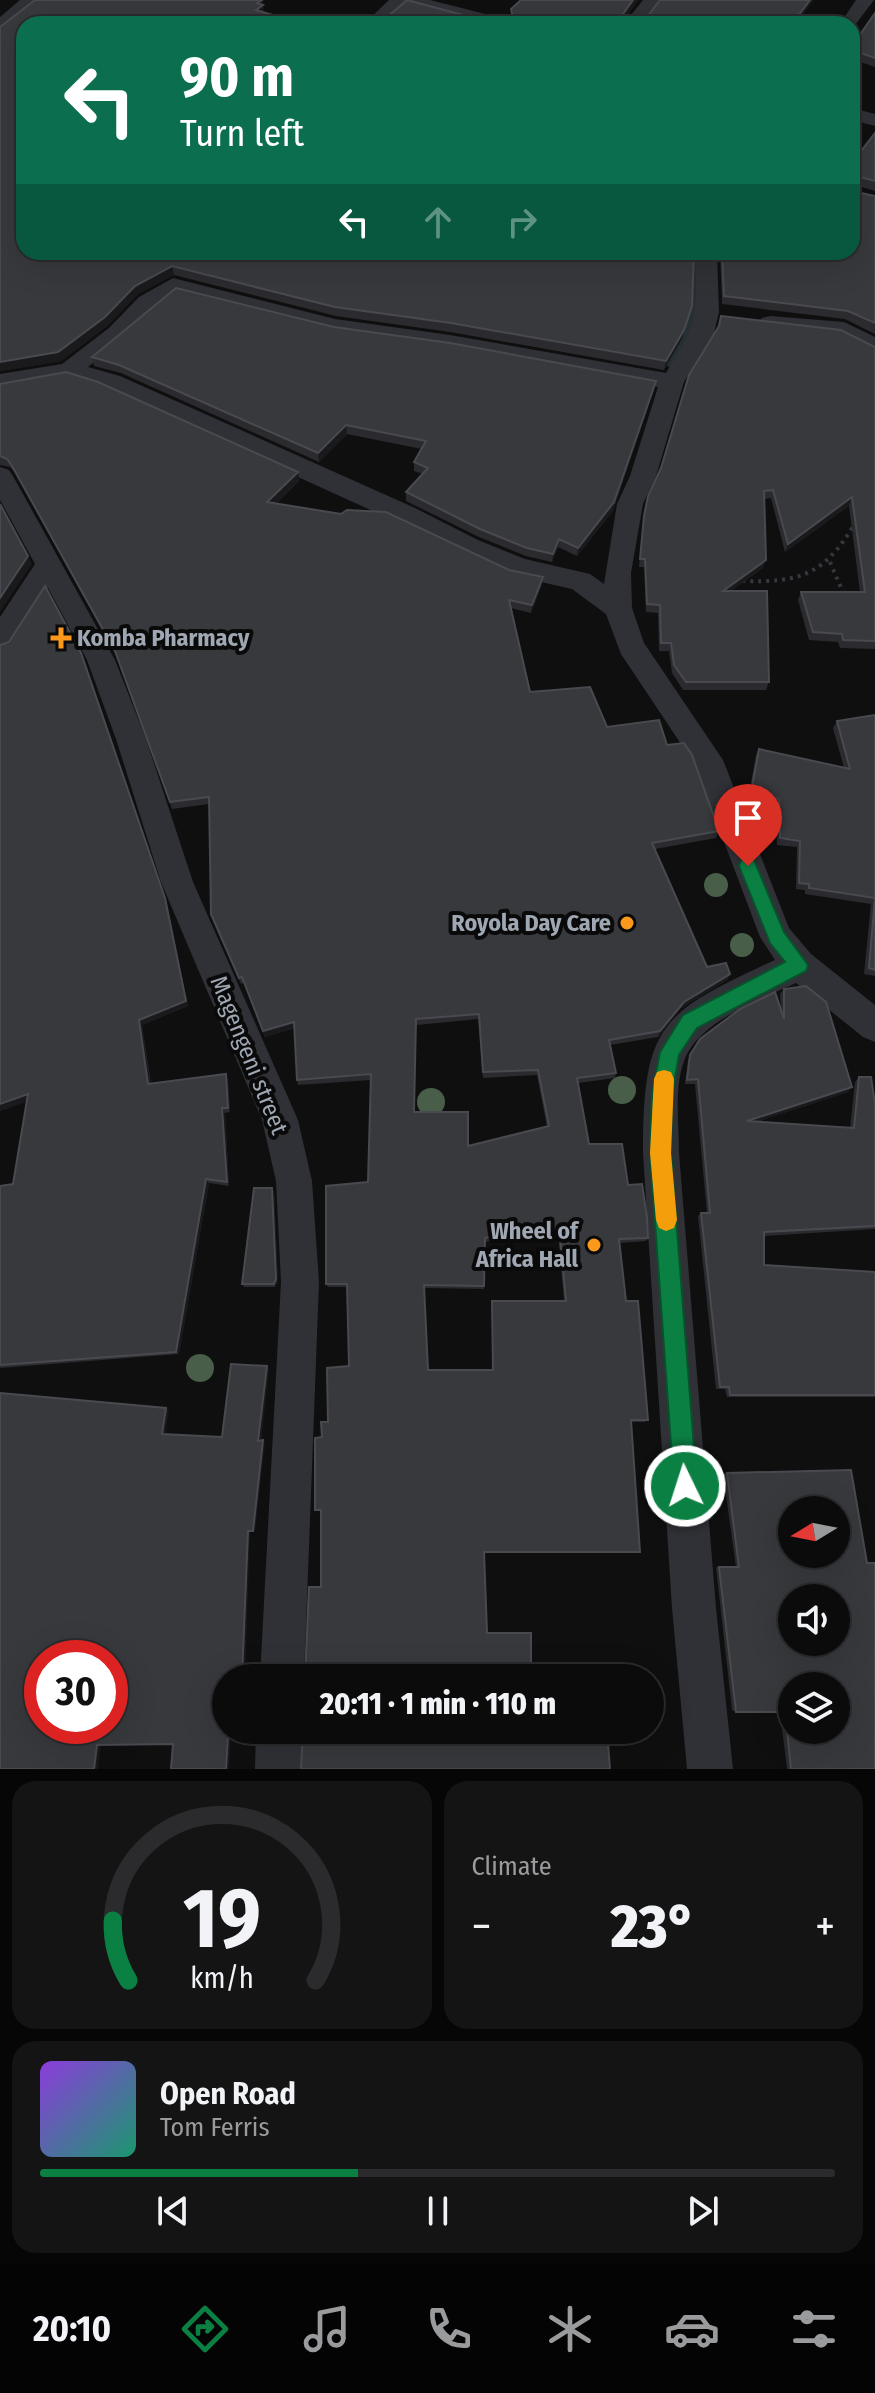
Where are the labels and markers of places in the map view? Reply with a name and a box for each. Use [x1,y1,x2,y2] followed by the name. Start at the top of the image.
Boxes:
[77,624,250,652] place label: Komba Pharmacy
[52,629,70,647] marker: Komba Pharmacy
[714,784,782,866] pin
[451,909,611,937] place label: Royola Day Care
[618,914,636,932] marker: Royola Day Care
[475,1217,580,1273] place label: Wheel of Africa Hall
[585,1236,603,1254] marker: Wheel of Africa Hall

